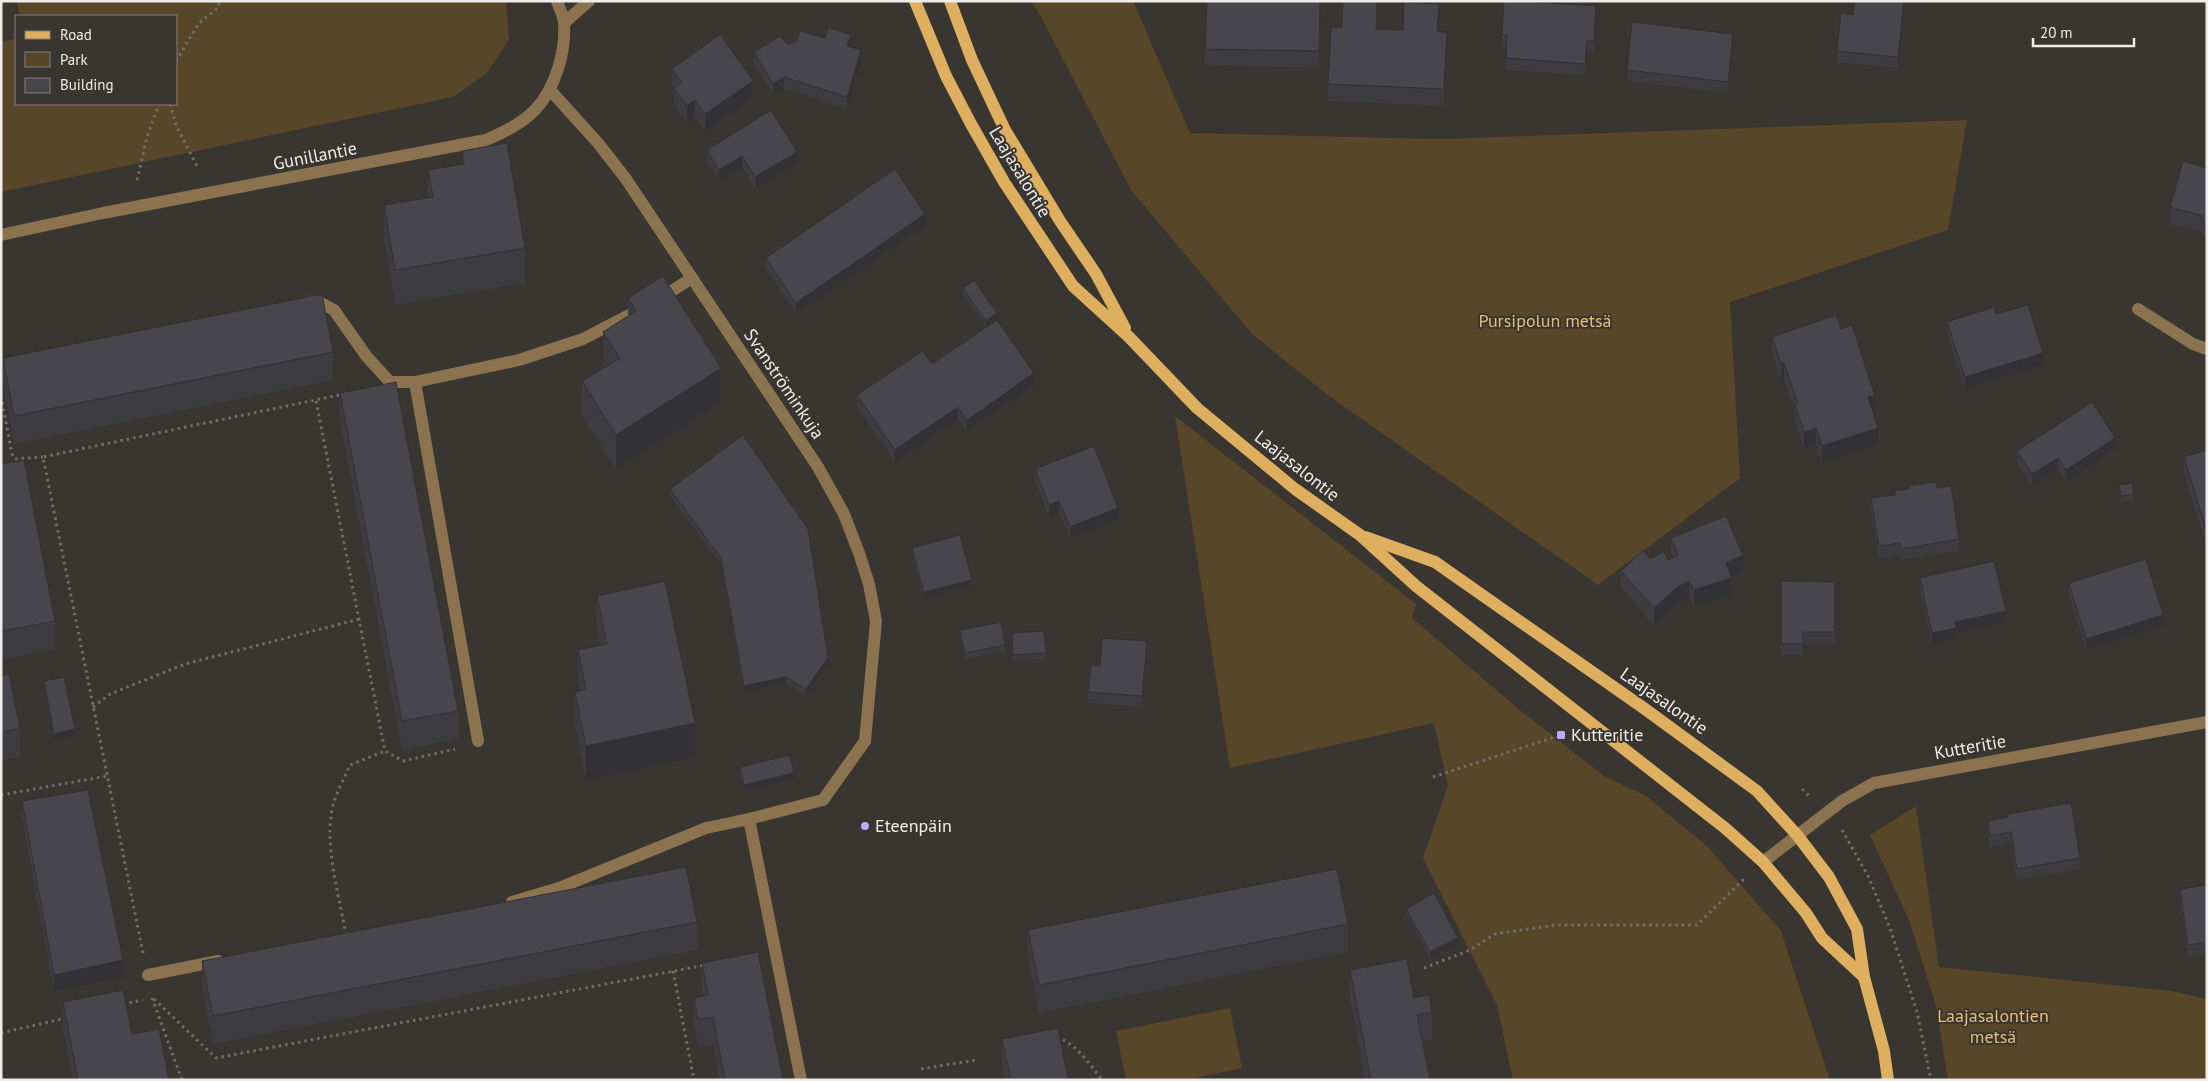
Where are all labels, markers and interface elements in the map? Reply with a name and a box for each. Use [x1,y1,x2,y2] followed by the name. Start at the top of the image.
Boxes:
[15,15,178,105] legend
[2033,15,2134,47] scale bar
[2040,23,2073,42] text: 20 m
[60,25,92,44] text: Road
[60,50,88,69] text: Park
[60,75,114,94] text: Building
[984,122,1057,221] street label: Laajasalontie
[271,136,359,175] street label: Gunillantie
[1478,309,1612,332] park label: Pursipolun metsä
[739,324,830,443] street label: Svanströminkuja
[1250,425,1345,506] street label: Laajasalontie
[1616,662,1713,739] street label: Laajasalontie
[1571,723,1643,746] place label: Kutteritie
[1555,729,1567,741] marker: Kutteritie
[1932,729,2008,764] street label: Kutteritie
[875,814,952,837] place label: Eteenpäin
[859,820,871,832] marker: Eteenpäin
[1937,1004,2049,1048] park label: Laajasalontien metsä

